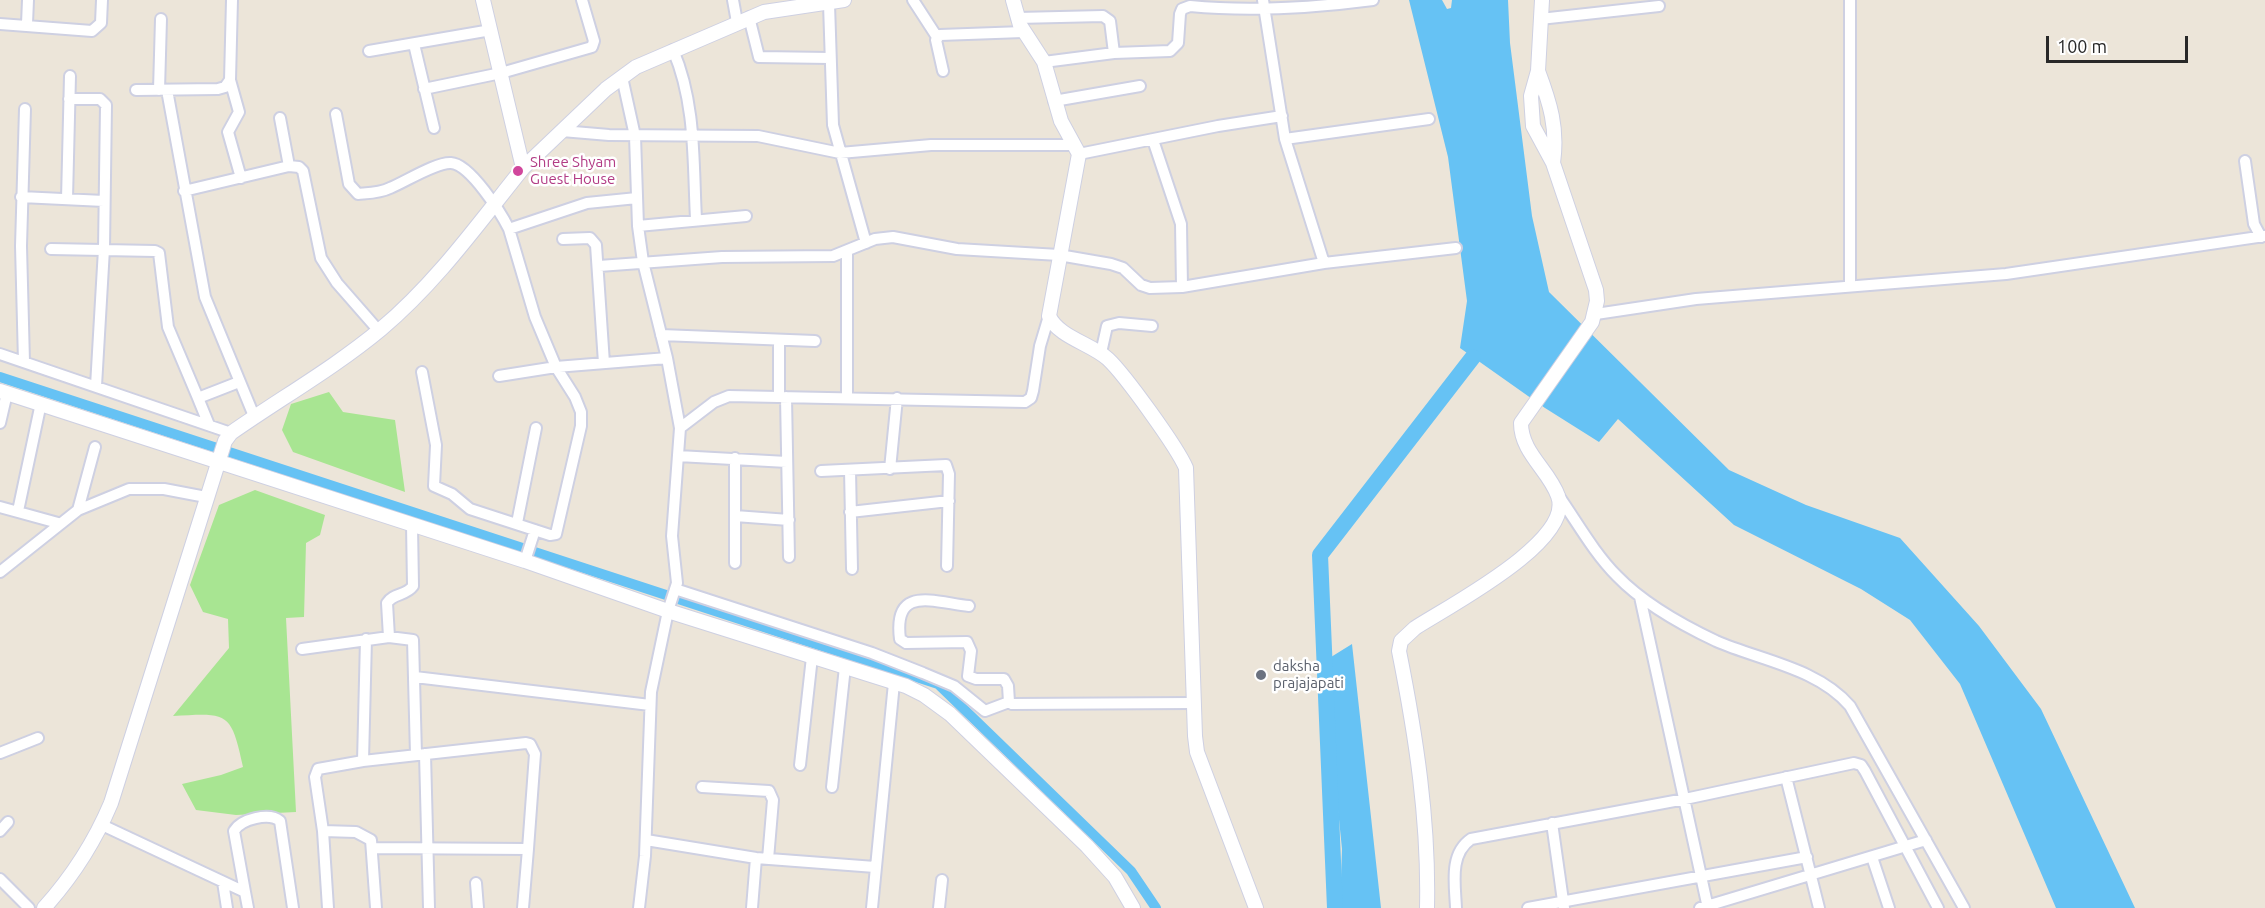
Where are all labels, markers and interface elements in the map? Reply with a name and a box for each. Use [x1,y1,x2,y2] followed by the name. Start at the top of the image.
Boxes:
[2049,24,2192,62] scale bar
[2057,36,2107,56] text: 100 m
[530,153,616,188] place label: Shree Shyam Guest House
[511,164,525,178] marker: Shree Shyam Guest House
[1273,657,1344,692] place label: daksha prajajapati
[1254,668,1268,682] marker: daksha prajajapati

